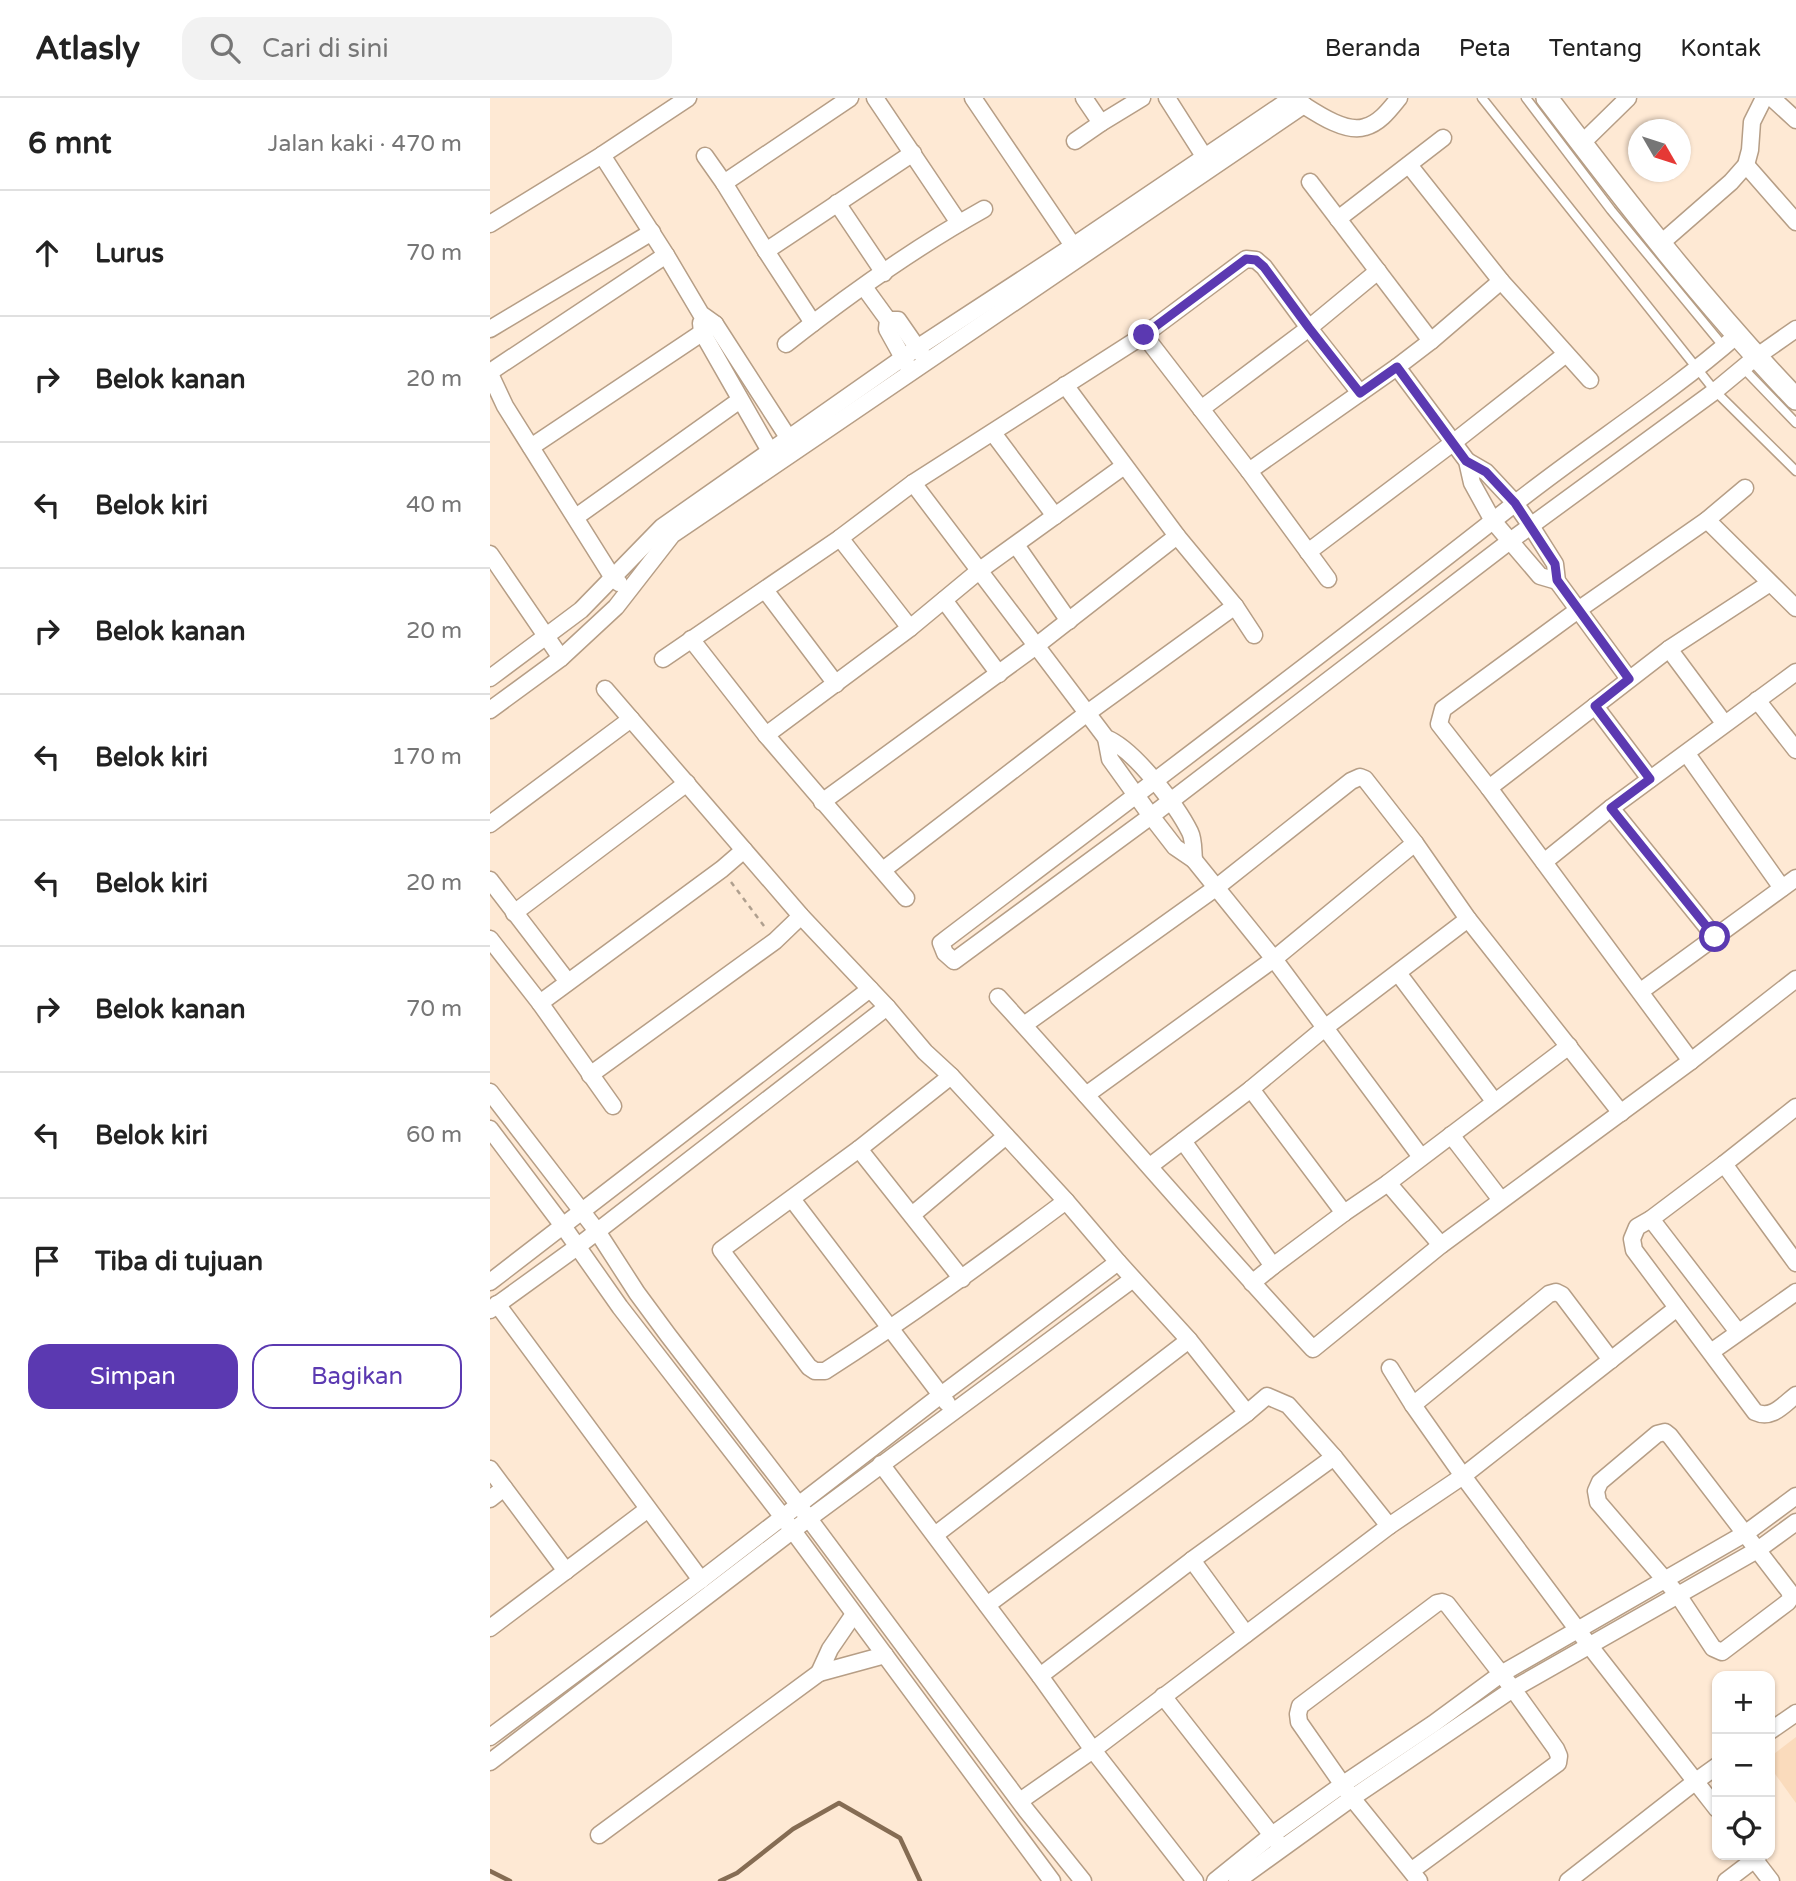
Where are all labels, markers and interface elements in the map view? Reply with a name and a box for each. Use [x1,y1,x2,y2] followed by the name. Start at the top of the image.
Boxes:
[182,17,672,80] search box
[35,29,140,68] text: Atlasly
[206,29,244,67] icon: search
[262,33,389,64] text: Cari di sini
[1325,34,1421,63] text: Beranda
[1459,34,1511,63] text: Peta
[1549,34,1642,63] text: Tentang
[1680,34,1761,63] text: Kontak
[1628,119,1691,182] north arrow
[28,125,112,162] text: 6 mnt
[268,130,462,158] text: Jalan kaki · 470 m
[28,234,66,272] icon: ahead
[95,238,164,269] text: Lurus
[406,239,462,267] text: 70 m
[1128,319,1159,350] route end
[28,360,66,398] icon: right
[95,364,246,395] text: Belok kanan
[406,365,462,393] text: 20 m
[28,486,66,524] icon: left
[95,490,208,521] text: Belok kiri
[406,491,462,519] text: 40 m
[28,612,66,650] icon: right
[95,616,246,647] text: Belok kanan
[406,617,462,645] text: 20 m
[28,738,66,776] icon: left
[95,742,208,773] text: Belok kiri
[392,743,462,771] text: 170 m
[28,864,66,902] icon: left
[95,868,208,899] text: Belok kiri
[406,869,462,897] text: 20 m
[1699,921,1730,952] route start
[28,990,66,1028] icon: right
[95,994,246,1025] text: Belok kanan
[406,995,462,1023] text: 70 m
[28,1116,66,1154] icon: left
[95,1120,208,1151] text: Belok kiri
[406,1121,462,1149] text: 60 m
[28,1242,66,1280] icon: arrive
[95,1246,263,1277] text: Tiba di tujuan
[28,1344,238,1409] button: Simpan
[252,1344,462,1409] button: Bagikan
[1712,1671,1775,1860] map controls
[1712,1671,1775,1734] button: +
[1712,1734,1775,1797] button: −
[1712,1797,1775,1860] button: locate

